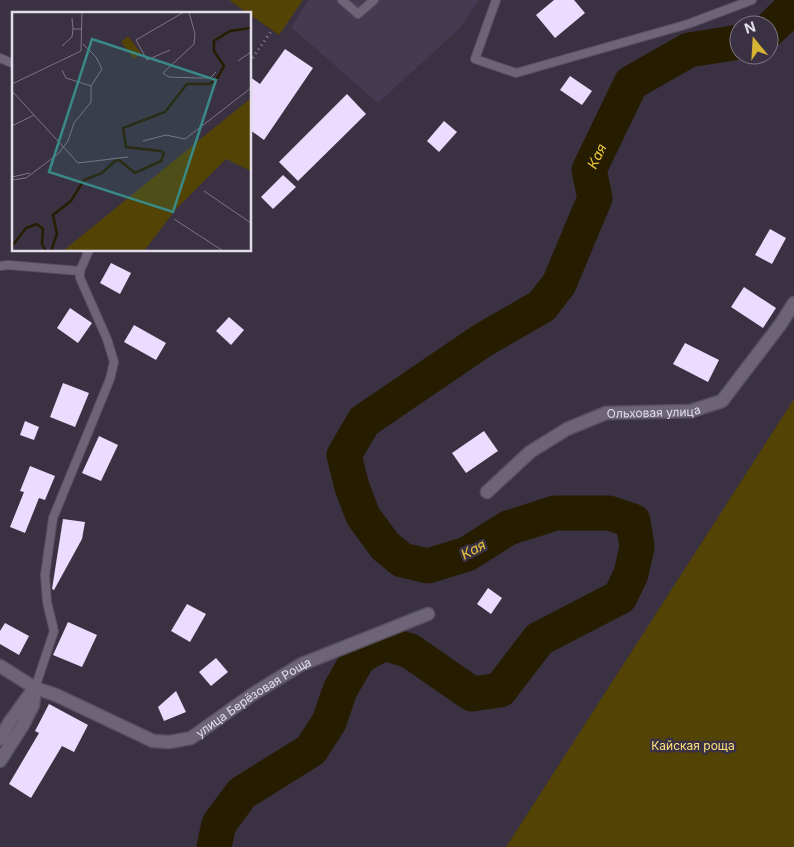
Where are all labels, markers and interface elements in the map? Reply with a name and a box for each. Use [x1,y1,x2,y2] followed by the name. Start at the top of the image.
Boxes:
[12,12,251,251] inset map
[729,15,779,65] north arrow
[742,17,758,37] text: N
[583,140,609,171] water label: Кая
[607,401,702,420] street label: Ольховая улица
[458,535,489,563] water label: Кая
[193,654,313,740] street label: улица Берёзовая Роща
[651,738,735,753] park label: Кайская роща

